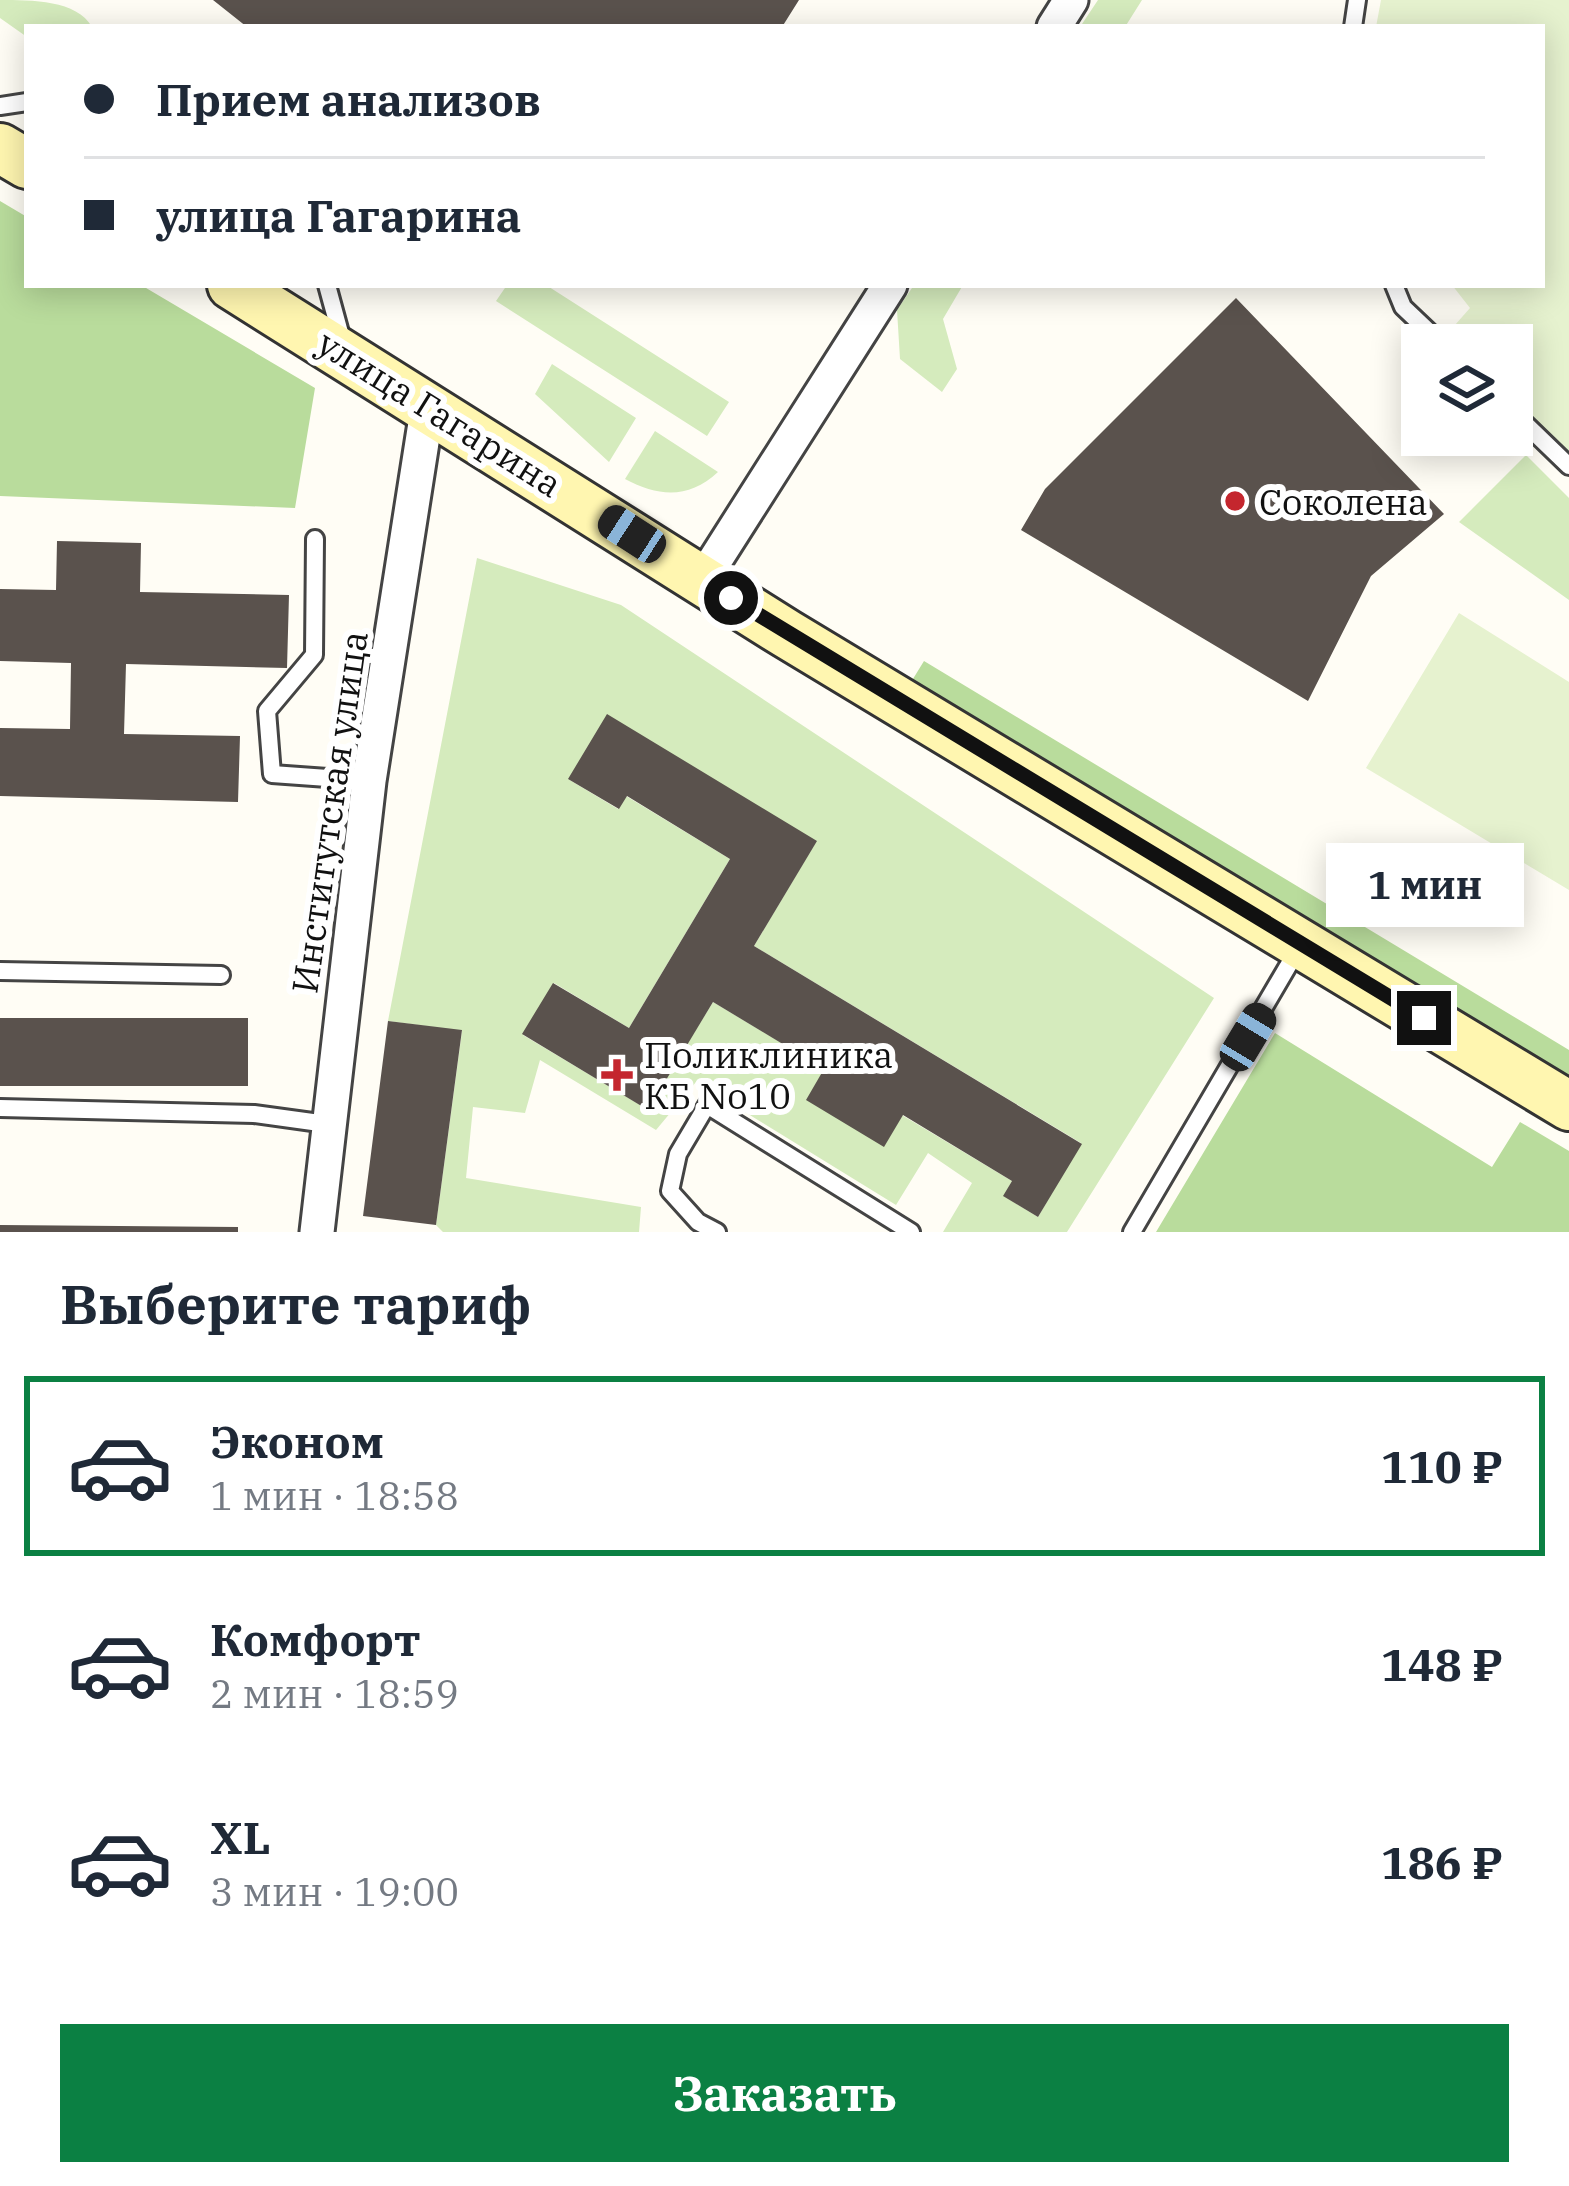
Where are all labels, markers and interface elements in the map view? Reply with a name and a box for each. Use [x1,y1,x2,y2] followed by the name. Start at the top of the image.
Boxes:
[156,70,541,128] text: Прием анализов
[156,186,521,244] text: улица Гагарина
[309,319,571,507] street label: улица Гагарина
[1401,324,1533,456] map controls
[1401,324,1533,456] button: layers
[1259,478,1428,525] place label: Соколена
[1222,488,1248,514] marker: Соколена
[592,499,672,569] car
[704,571,758,625] route start
[280,628,378,996] street label: Институтская улица
[1325,844,1523,928] callout: 1 мин
[1368,859,1482,910] text: 1 мин
[1397,991,1451,1045] route end
[1214,997,1282,1077] car
[644,1031,893,1119] place label: Поликлиника КБ No10
[601,1059,633,1091] marker: Поликлиника КБ No10
[60,1269,532,1339] text: Выберите тариф
[66,1412,174,1520] icon: car
[210,1412,384,1470] text: Эконом
[1381,1437,1503,1495] text: 110 ₽
[210,1470,459,1521] text: 1 мин · 18:58
[66,1610,174,1718] icon: car
[210,1610,421,1668] text: Комфорт
[1381,1635,1503,1693] text: 148 ₽
[210,1668,459,1719] text: 2 мин · 18:59
[66,1808,174,1916] icon: car
[210,1808,271,1866] text: XL
[1381,1833,1503,1891] text: 186 ₽
[210,1866,459,1917] text: 3 мин · 19:00
[60,2024,1509,2162] button: Заказать

